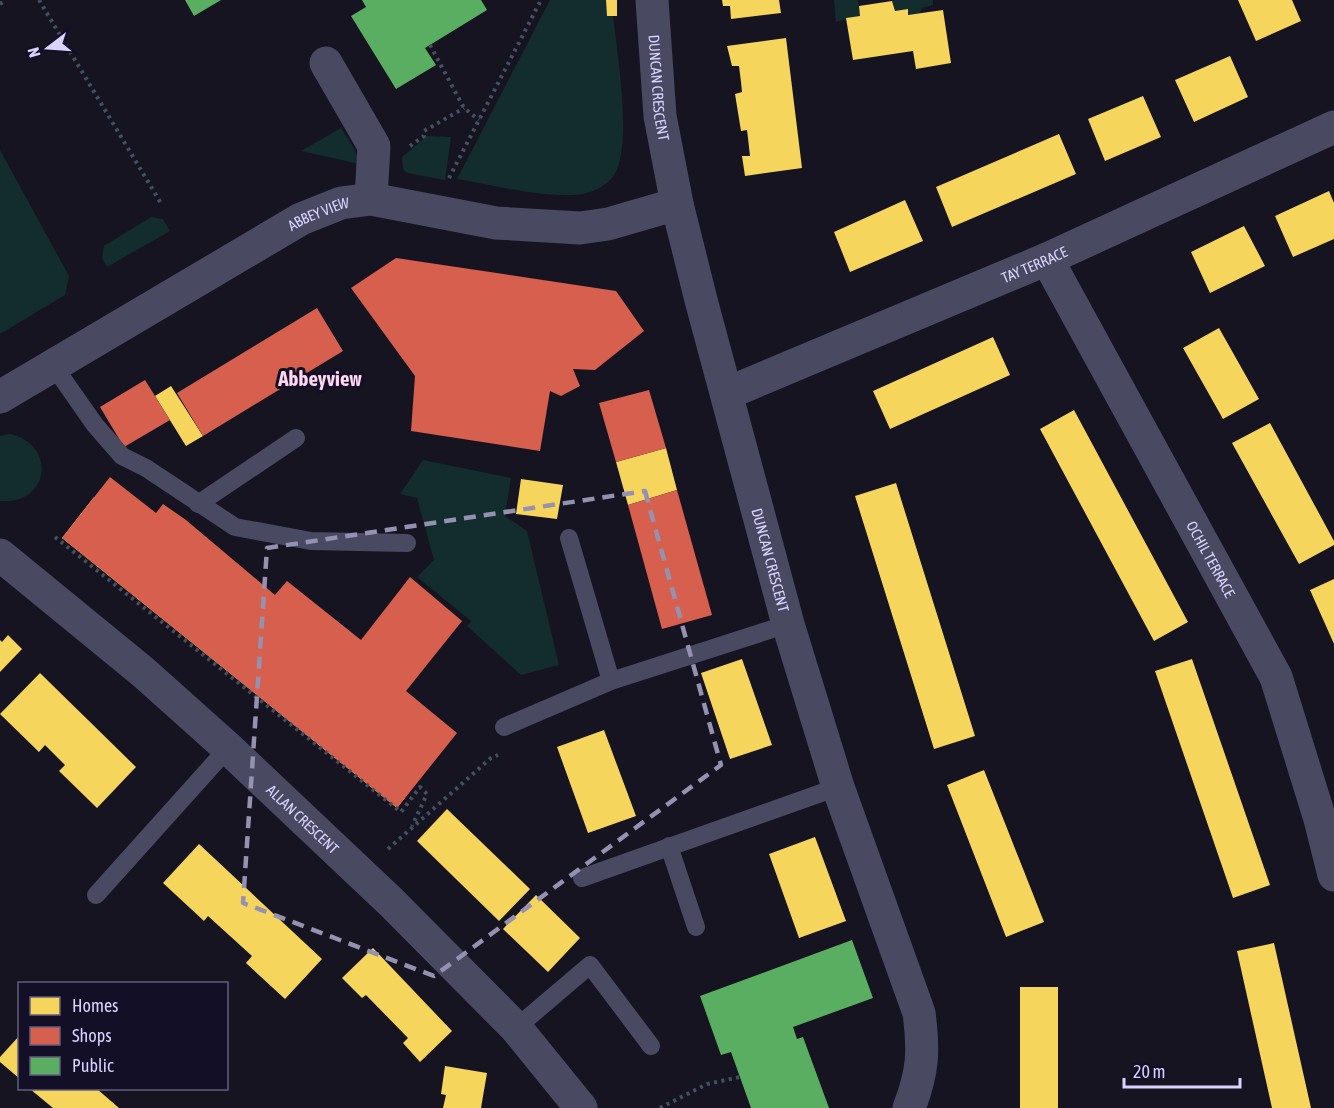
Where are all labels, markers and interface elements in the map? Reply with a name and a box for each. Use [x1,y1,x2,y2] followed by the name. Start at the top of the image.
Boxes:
[18,18,78,78] north arrow
[646,34,673,143] street label: DUNCAN CRESCENT
[24,45,44,60] text: N
[284,194,350,234] street label: ABBEY VIEW
[999,242,1070,286] street label: TAY TERRACE
[277,366,362,390] district label: Abbeyview
[749,506,793,614] street label: DUNCAN CRESCENT
[1184,518,1239,601] street label: OCHIL TERRACE
[263,781,343,857] street label: ALLAN CRESCENT
[18,982,228,1090] legend
[72,995,118,1016] text: Homes
[72,1025,112,1046] text: Shops
[1124,1051,1240,1089] scale bar
[72,1055,114,1076] text: Public
[1133,1061,1165,1082] text: 20 m

